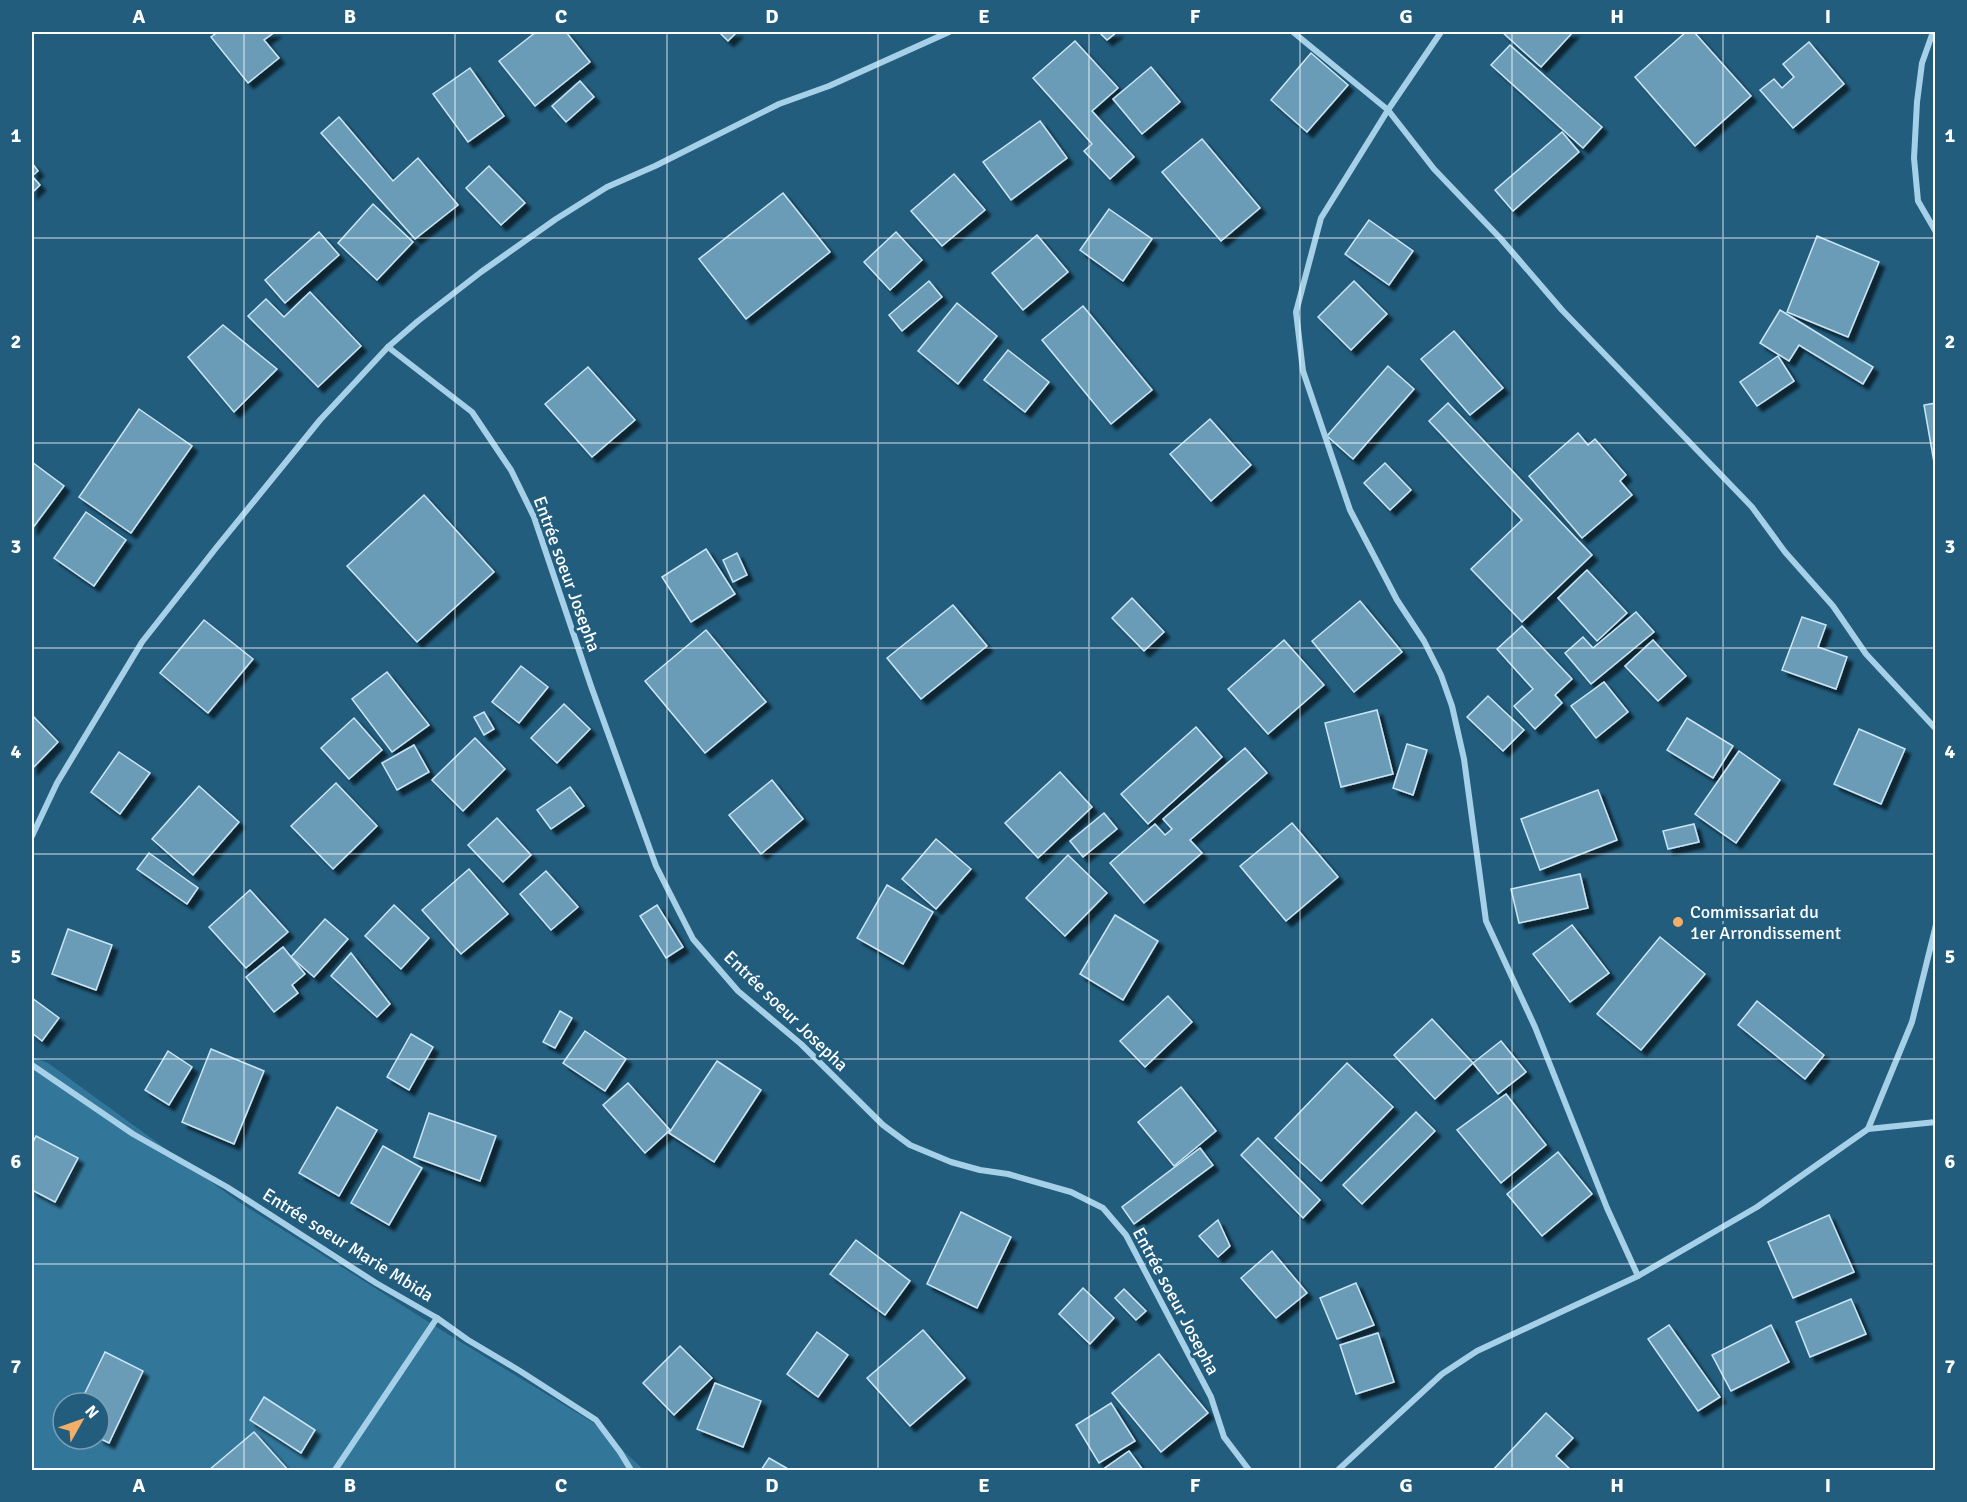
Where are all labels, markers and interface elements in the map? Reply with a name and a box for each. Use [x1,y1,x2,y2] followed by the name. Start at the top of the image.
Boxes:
[133,4,146,29] text: A
[344,4,356,29] text: B
[555,4,567,29] text: C
[765,4,779,29] text: D
[978,4,990,29] text: E
[1190,4,1201,29] text: F
[1399,4,1413,29] text: G
[1610,4,1624,29] text: H
[1825,4,1831,29] text: I
[11,123,22,148] text: 1
[1945,123,1956,148] text: 1
[11,329,21,354] text: 2
[1945,329,1955,354] text: 2
[529,493,605,655] street label: Entrée soeur Josepha
[11,534,21,559] text: 3
[1945,534,1955,559] text: 3
[11,739,22,764] text: 4
[1945,739,1956,764] text: 4
[1690,901,1841,944] place label: Commissariat du 1er Arrondissement
[1671,915,1685,929] marker: Commissariat du 1er Arrondissement
[11,944,21,969] text: 5
[1945,944,1955,969] text: 5
[719,946,853,1076] street label: Entrée soeur Josepha
[11,1149,22,1174] text: 6
[1945,1149,1956,1174] text: 6
[259,1183,437,1307] street label: Entrée soeur Marie Mbida
[1128,1223,1224,1379] street label: Entrée soeur Josepha
[11,1354,22,1379] text: 7
[1945,1354,1956,1379] text: 7
[51,1391,111,1451] north arrow
[80,1401,103,1423] text: N
[133,1473,146,1498] text: A
[344,1473,356,1498] text: B
[555,1473,567,1498] text: C
[765,1473,779,1498] text: D
[978,1473,990,1498] text: E
[1190,1473,1201,1498] text: F
[1399,1473,1413,1498] text: G
[1610,1473,1624,1498] text: H
[1825,1473,1831,1498] text: I

